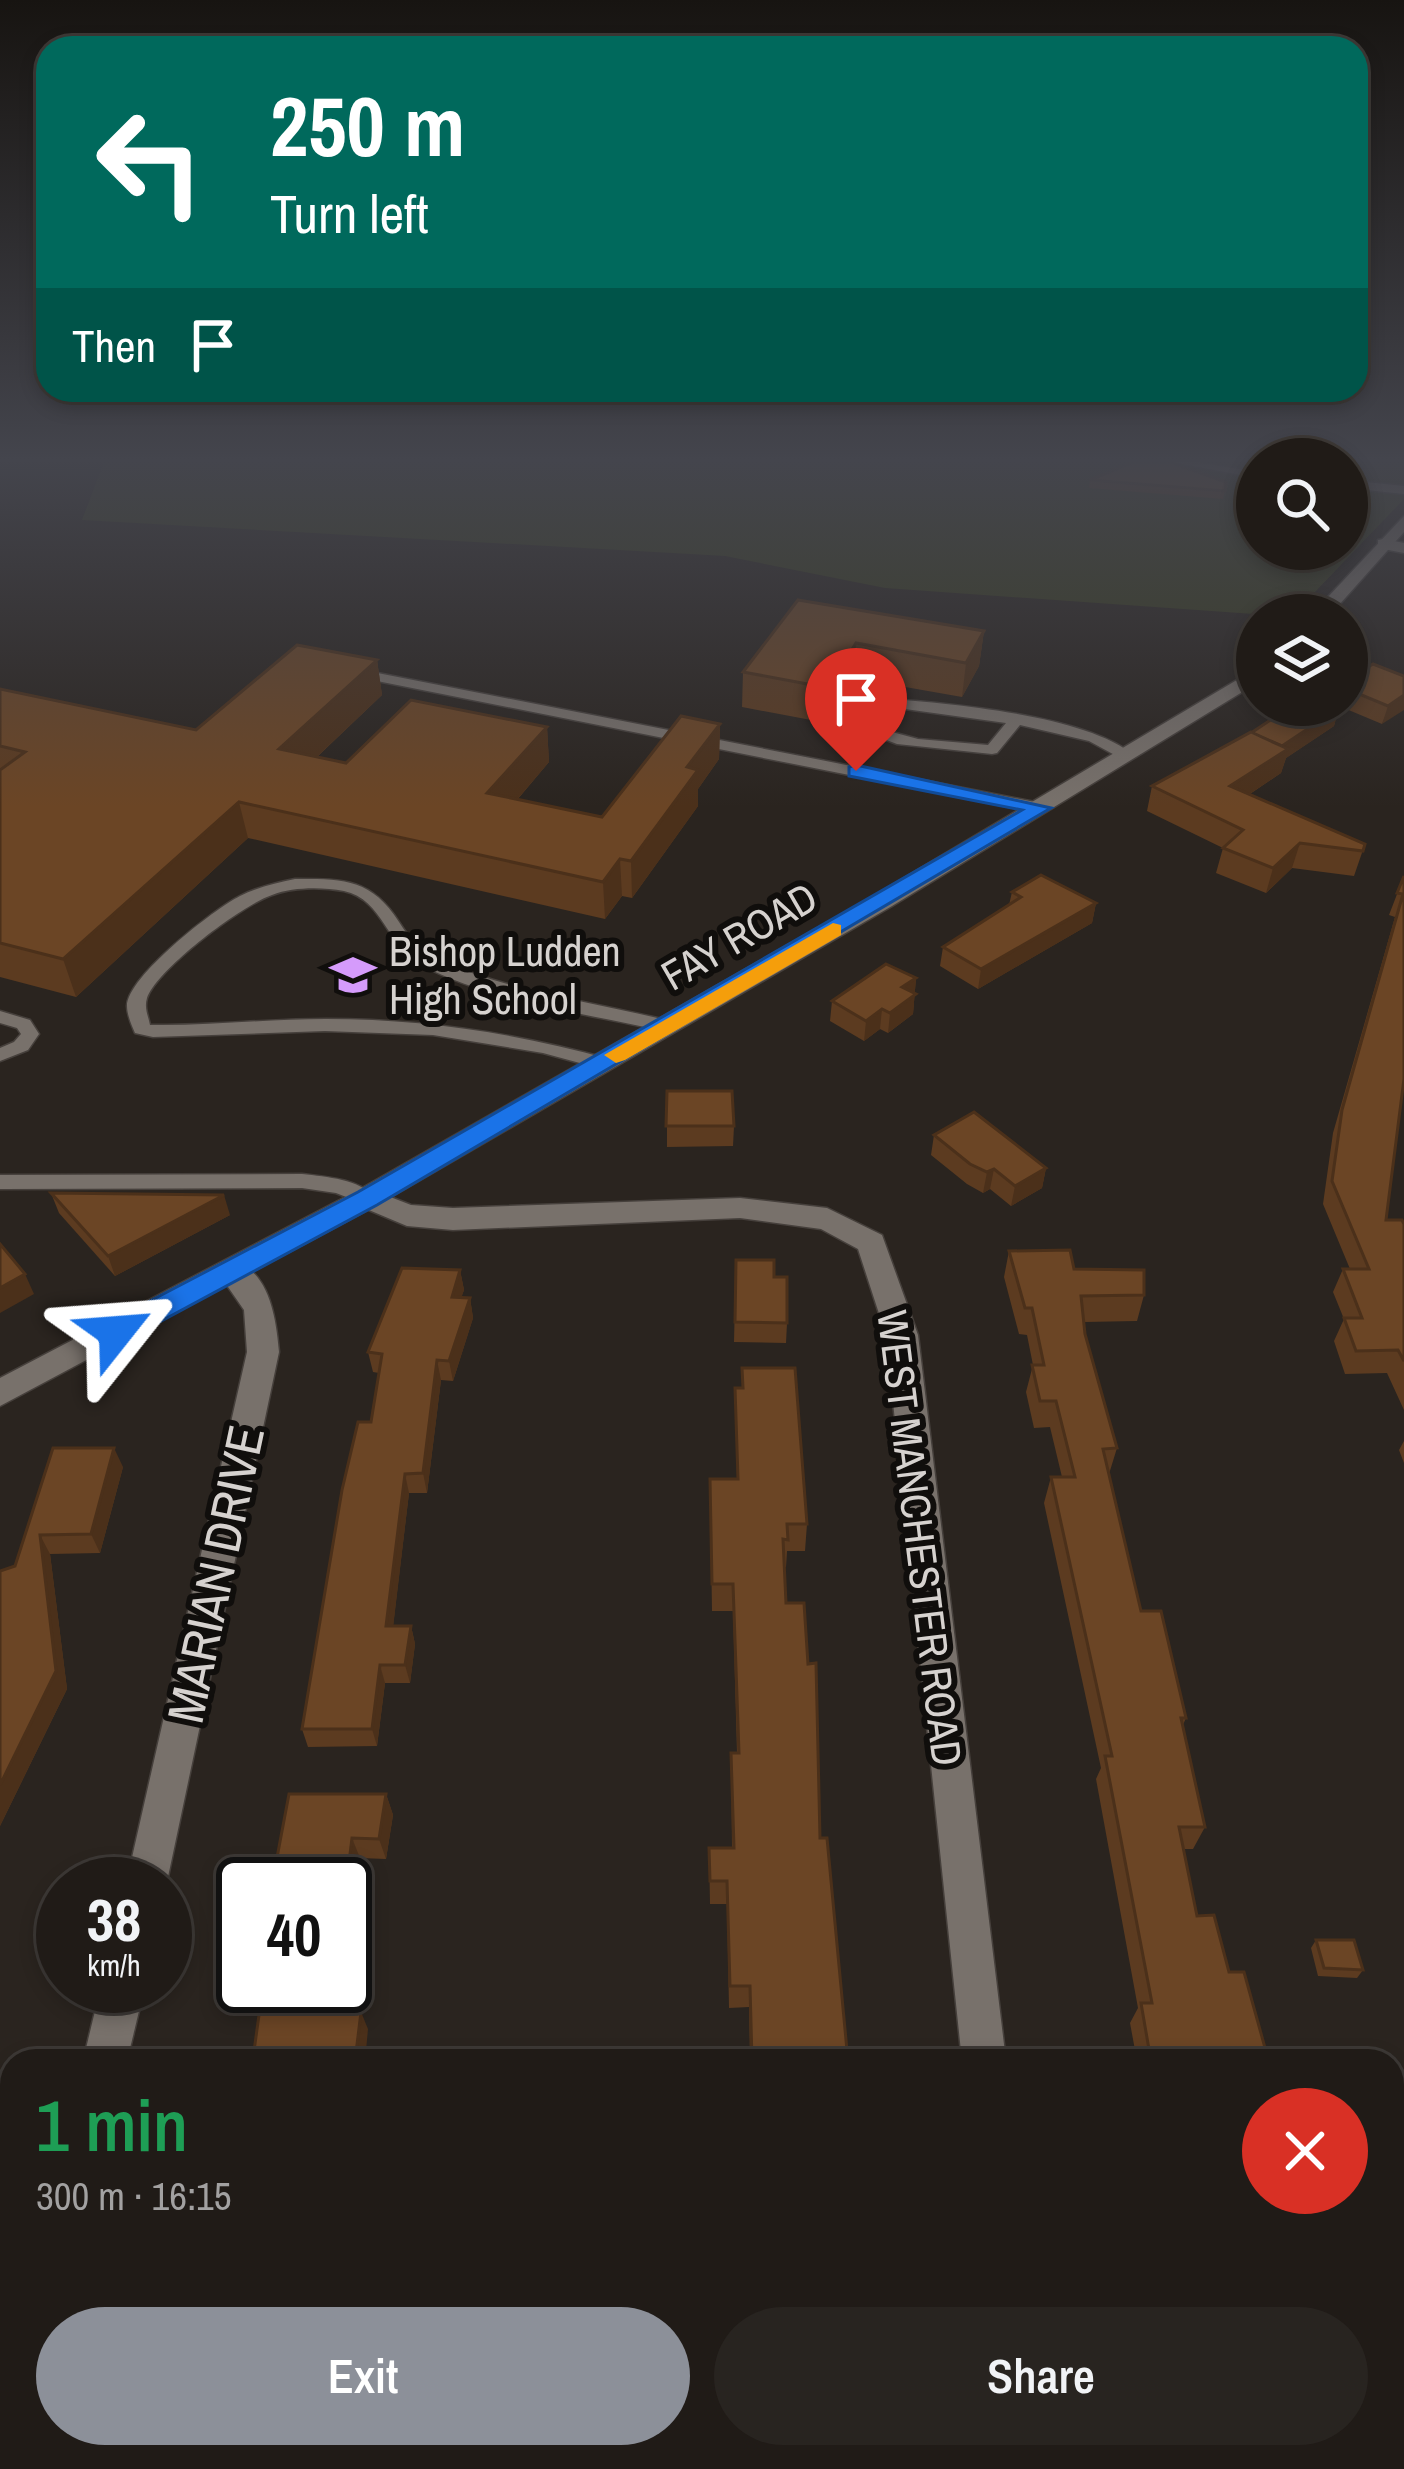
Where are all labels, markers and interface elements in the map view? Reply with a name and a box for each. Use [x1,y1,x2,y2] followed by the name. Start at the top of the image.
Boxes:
[270,69,465,182] text: 250 m
[72,84,228,240] icon: left
[270,177,429,250] text: Turn left
[180,312,246,378] icon: arrive
[72,315,156,376] text: Then
[1236,438,1368,726] map controls
[1236,438,1368,570] button: search
[1236,594,1368,726] button: layers
[805,648,907,771] pin
[823,666,889,732] icon: arrive
[651,869,827,1003] street label: FAY ROAD
[389,923,621,1027] place label: Bishop Ludden High School
[328,950,378,1000] school or university icon: Bishop Ludden High School
[53,1269,179,1395] position arrow
[864,1307,976,1769] street label: WEST MANCHESTER ROAD
[150,1419,280,1729] street label: MARIAN DRIVE
[216,1857,372,2013] speed limit sign: 40
[87,1879,141,1960] text: 38
[87,1945,141,1985] text: km/h
[36,2076,188,2173] text: 1 min
[1242,2088,1368,2214] button: close
[36,2170,232,2222] text: 300 m · 16:15
[36,2307,690,2445] button: Exit
[714,2307,1368,2445] button: Share

